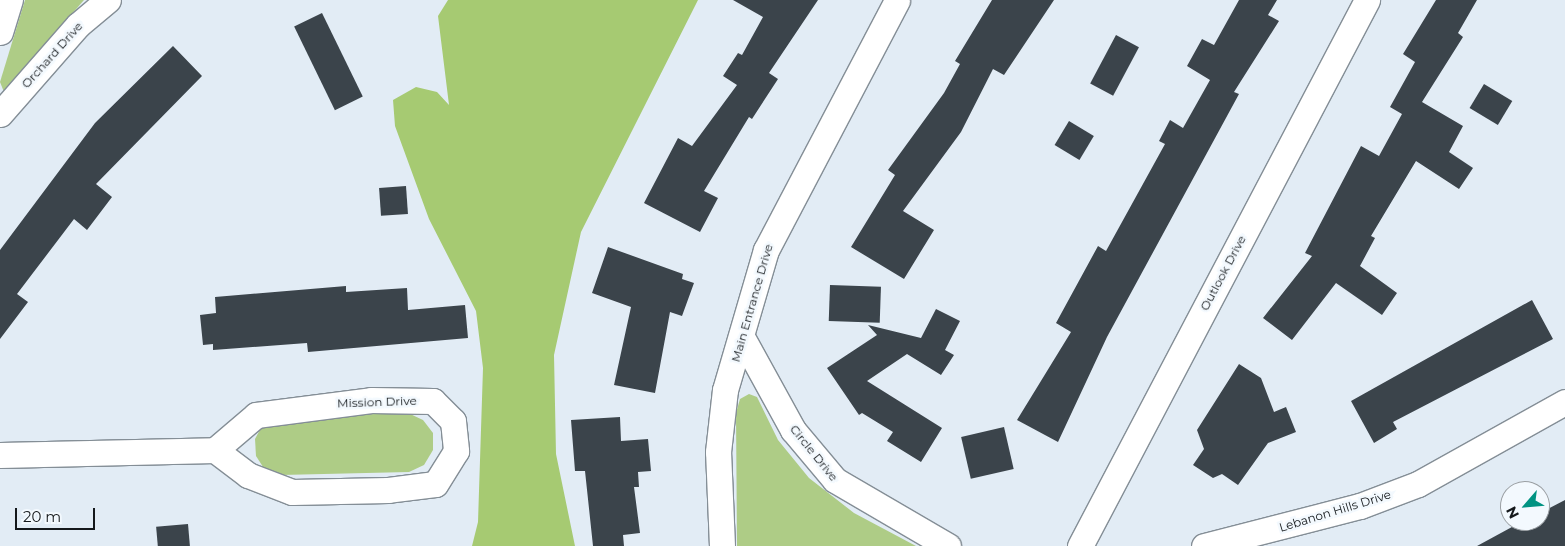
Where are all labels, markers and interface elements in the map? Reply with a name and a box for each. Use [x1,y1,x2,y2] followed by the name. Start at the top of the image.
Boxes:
[19,19,85,91] street label: Orchard Drive
[1197,233,1249,313] street label: Outlook Drive
[728,242,776,364] street label: Main Entrance Drive
[337,393,417,411] street label: Mission Drive
[787,422,841,484] street label: Circle Drive
[1500,481,1550,531] north arrow
[1277,487,1393,535] street label: Lebanon Hills Drive
[18,498,98,530] scale bar
[1502,503,1523,521] text: N
[23,507,61,526] text: 20 m

